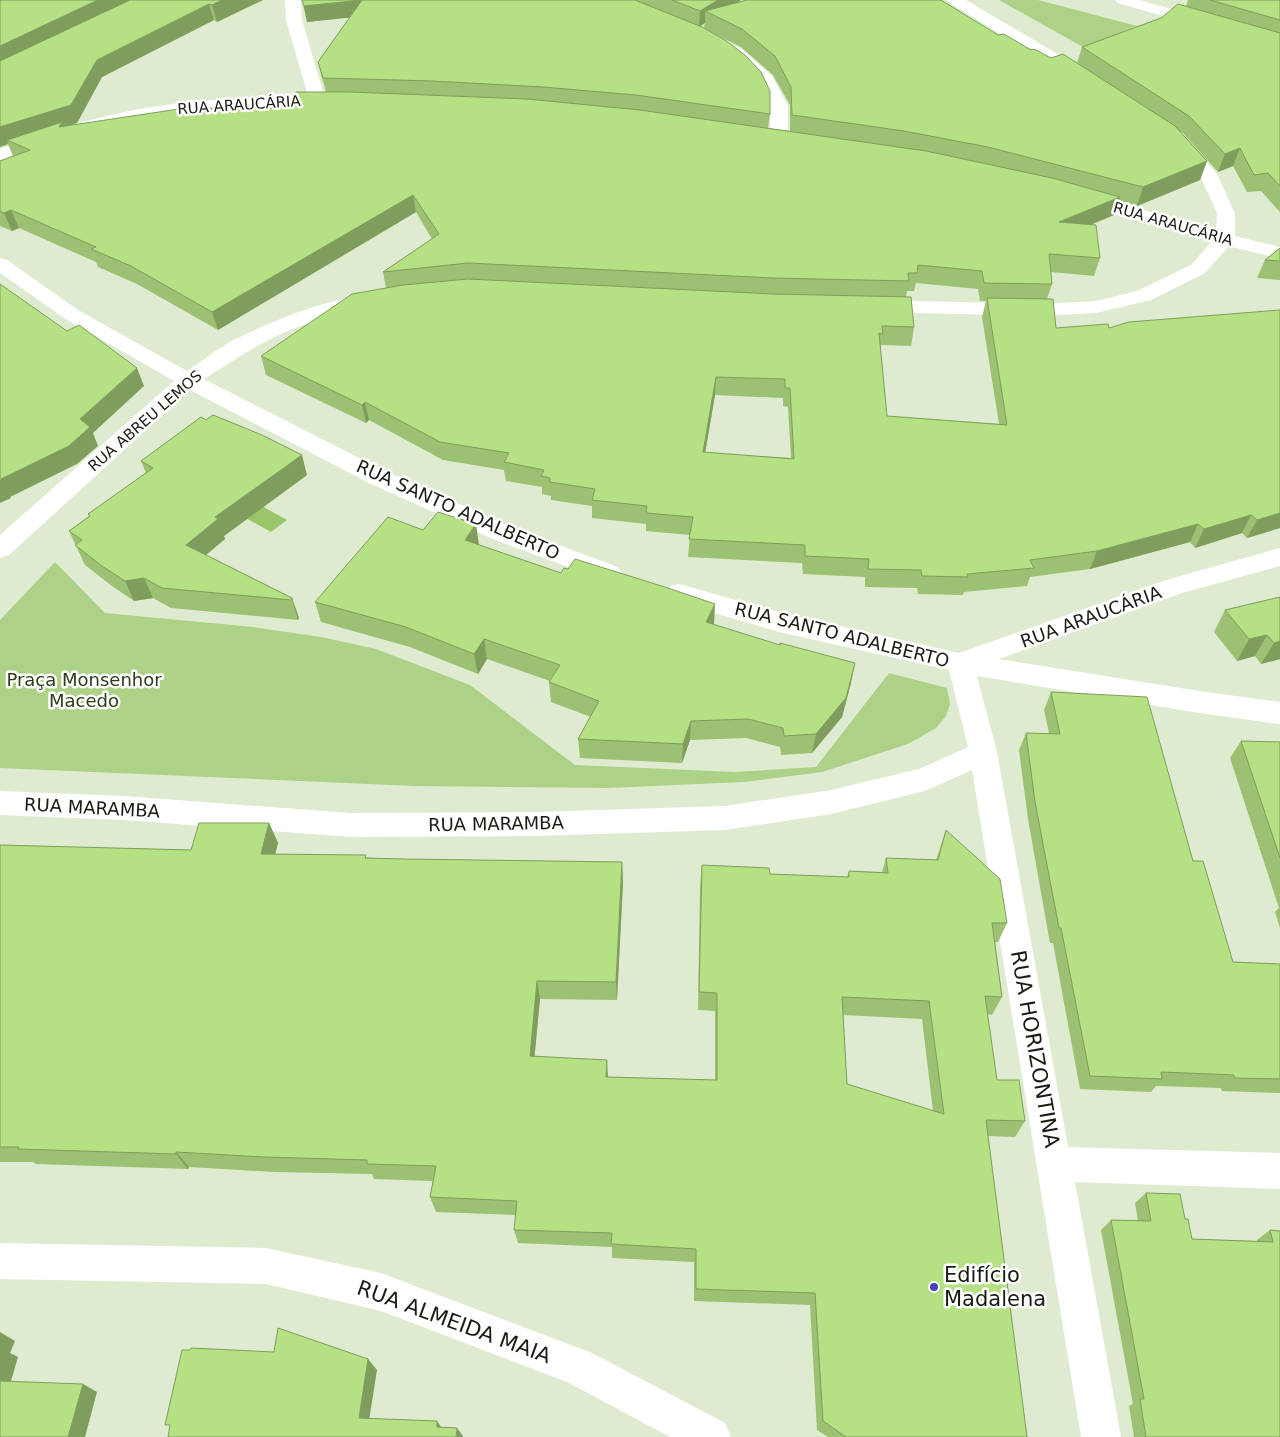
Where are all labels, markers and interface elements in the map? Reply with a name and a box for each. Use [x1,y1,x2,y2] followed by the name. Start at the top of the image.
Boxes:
[177,91,302,118] street label: RUA ARAUCÁRIA
[1111,197,1236,250] street label: RUA ARAUCÁRIA
[84,367,206,475] street label: RUA ABREU LEMOS
[353,455,563,564] street label: RUA SANTO ADALBERTO
[1018,581,1165,652] street label: RUA ARAUCÁRIA
[733,598,952,671] street label: RUA SANTO ADALBERTO
[6,669,162,711] park label: Praça Monsenhor Macedo
[24,793,161,822] street label: RUA MARAMBA
[428,812,565,835] street label: RUA MARAMBA
[1006,949,1064,1150] street label: RUA HORIZONTINA
[944,1263,1046,1311] place label: Edifício Madalena
[354,1276,555,1368] street label: RUA ALMEIDA MAIA
[928,1281,940,1293] marker: Edifício Madalena

